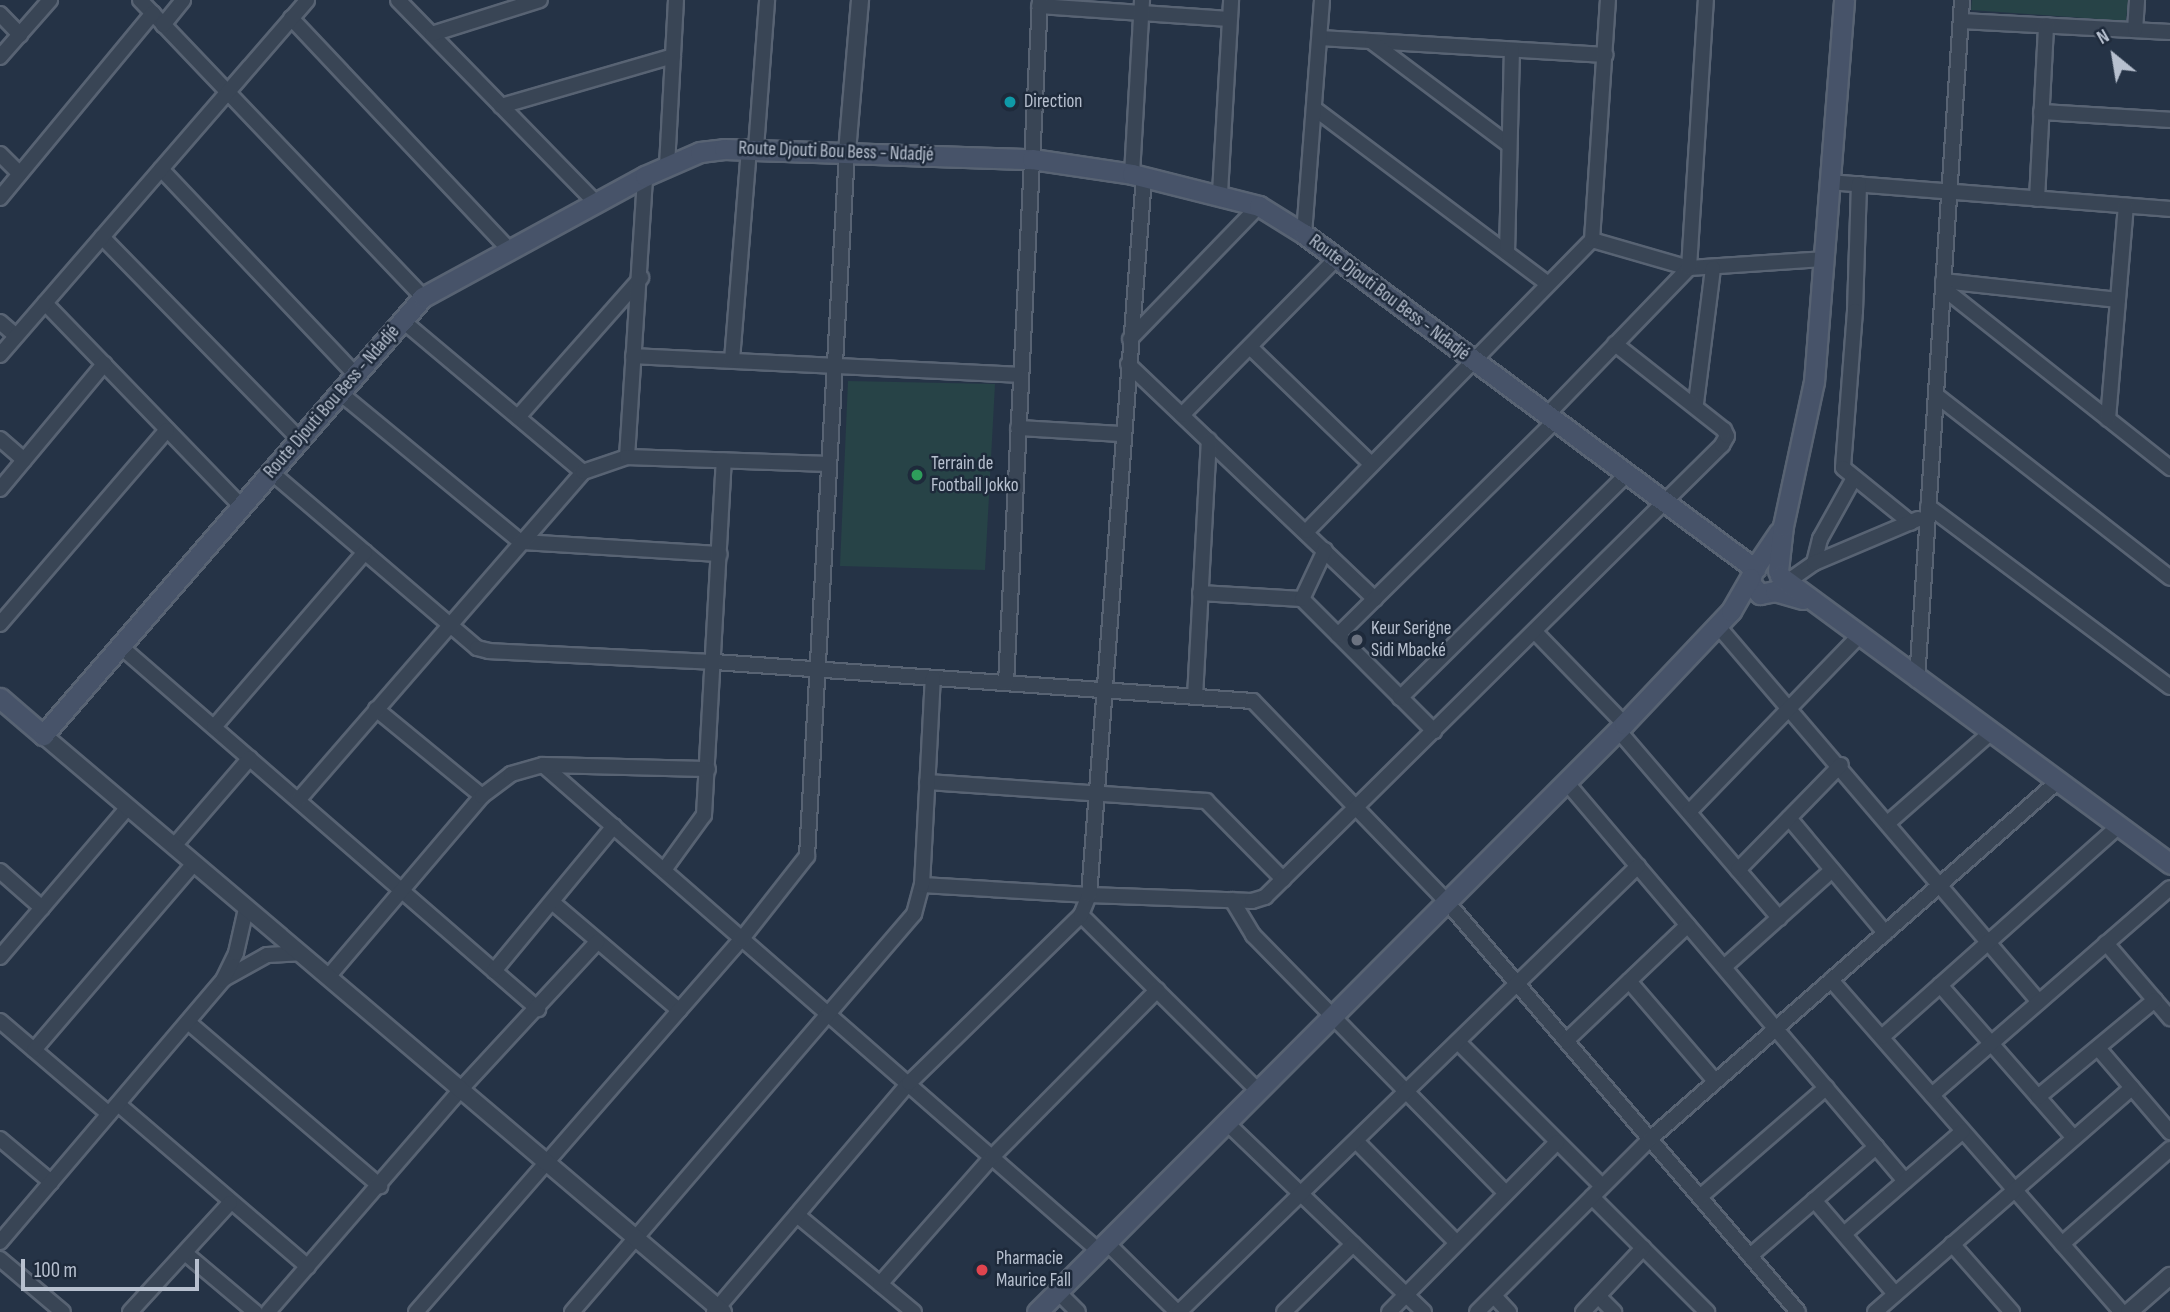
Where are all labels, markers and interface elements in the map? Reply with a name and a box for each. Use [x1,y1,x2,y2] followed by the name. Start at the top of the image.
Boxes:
[2079,21,2149,91] north arrow
[2093,25,2113,50] text: N
[1024,91,1083,113] place label: Direction
[1002,94,1018,110] marker: Direction
[738,137,934,167] street label: Route Djouti Bou Bess - Ndadjé
[1304,230,1474,366] street label: Route Djouti Bou Bess - Ndadjé
[259,321,405,483] street label: Route Djouti Bou Bess - Ndadjé
[931,453,1019,497] place label: Terrain de Football Jokko
[909,467,925,483] marker: Terrain de Football Jokko
[1371,618,1451,662] place label: Keur Serigne Sidi Mbacké
[1349,632,1365,648] marker: Keur Serigne Sidi Mbacké
[24,1246,203,1290] scale bar
[996,1248,1071,1292] place label: Pharmacie Maurice Fall
[34,1258,77,1283] text: 100 m
[974,1262,990,1278] marker: Pharmacie Maurice Fall

